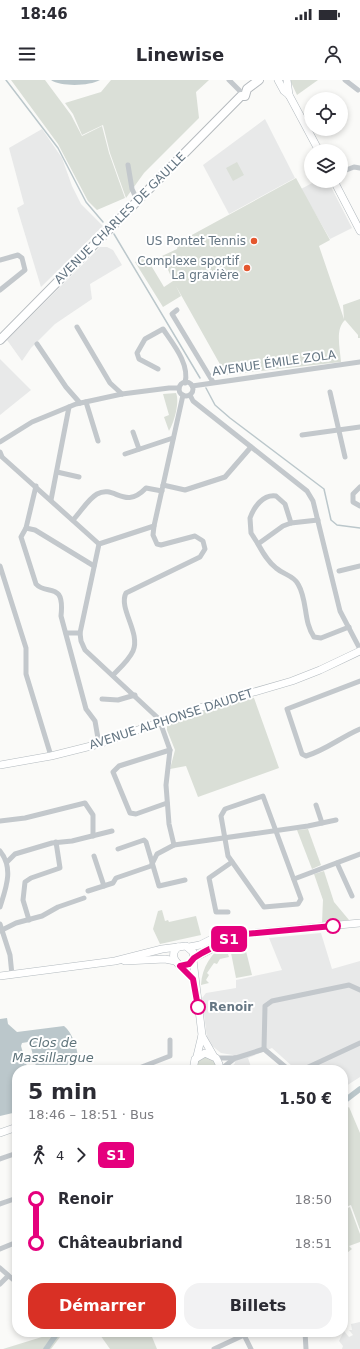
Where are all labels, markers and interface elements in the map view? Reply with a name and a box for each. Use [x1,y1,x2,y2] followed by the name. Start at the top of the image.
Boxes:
[20,5,68,23] text: 18:46
[16,43,38,65] icon: menu
[322,43,344,65] icon: person
[136,44,224,65] text: Linewise
[304,92,348,188] map controls
[304,92,348,136] button: locate
[304,144,348,188] button: layers
[51,149,189,287] street label: AVENUE CHARLES DE GAULLE
[146,234,246,248] place label: US Pontet Tennis
[249,236,259,246] marker: US Pontet Tennis
[137,254,240,282] place label: Complexe sportif La gravière
[242,263,252,273] marker: Complexe sportif La gravière
[211,346,338,379] street label: AVENUE ÉMILE ZOLA
[87,686,255,752] street label: AVENUE ALPHONSE DAUDET
[325,918,341,934] unlabelled marker
[211,926,247,952] line badge: S1
[219,931,239,947] text: S1
[190,999,206,1015] marker: Renoir
[209,1000,253,1014] place label: Renoir
[12,1035,94,1065] water label: Clos de Massillargue
[28,1079,97,1104] text: 5 min
[279,1090,332,1108] text: 1.50 €
[28,1107,154,1122] text: 18:46 – 18:51 · Bus
[28,1144,50,1166] icon: walk
[70,1144,92,1166] icon: forward
[106,1147,126,1163] text: S1
[56,1148,64,1163] text: 4
[58,1190,113,1208] text: Renoir
[295,1192,332,1207] text: 18:50
[58,1234,183,1252] text: Châteaubriand
[295,1236,332,1251] text: 18:51
[28,1283,176,1329] button: Démarrer
[184,1283,332,1329] button: Billets

